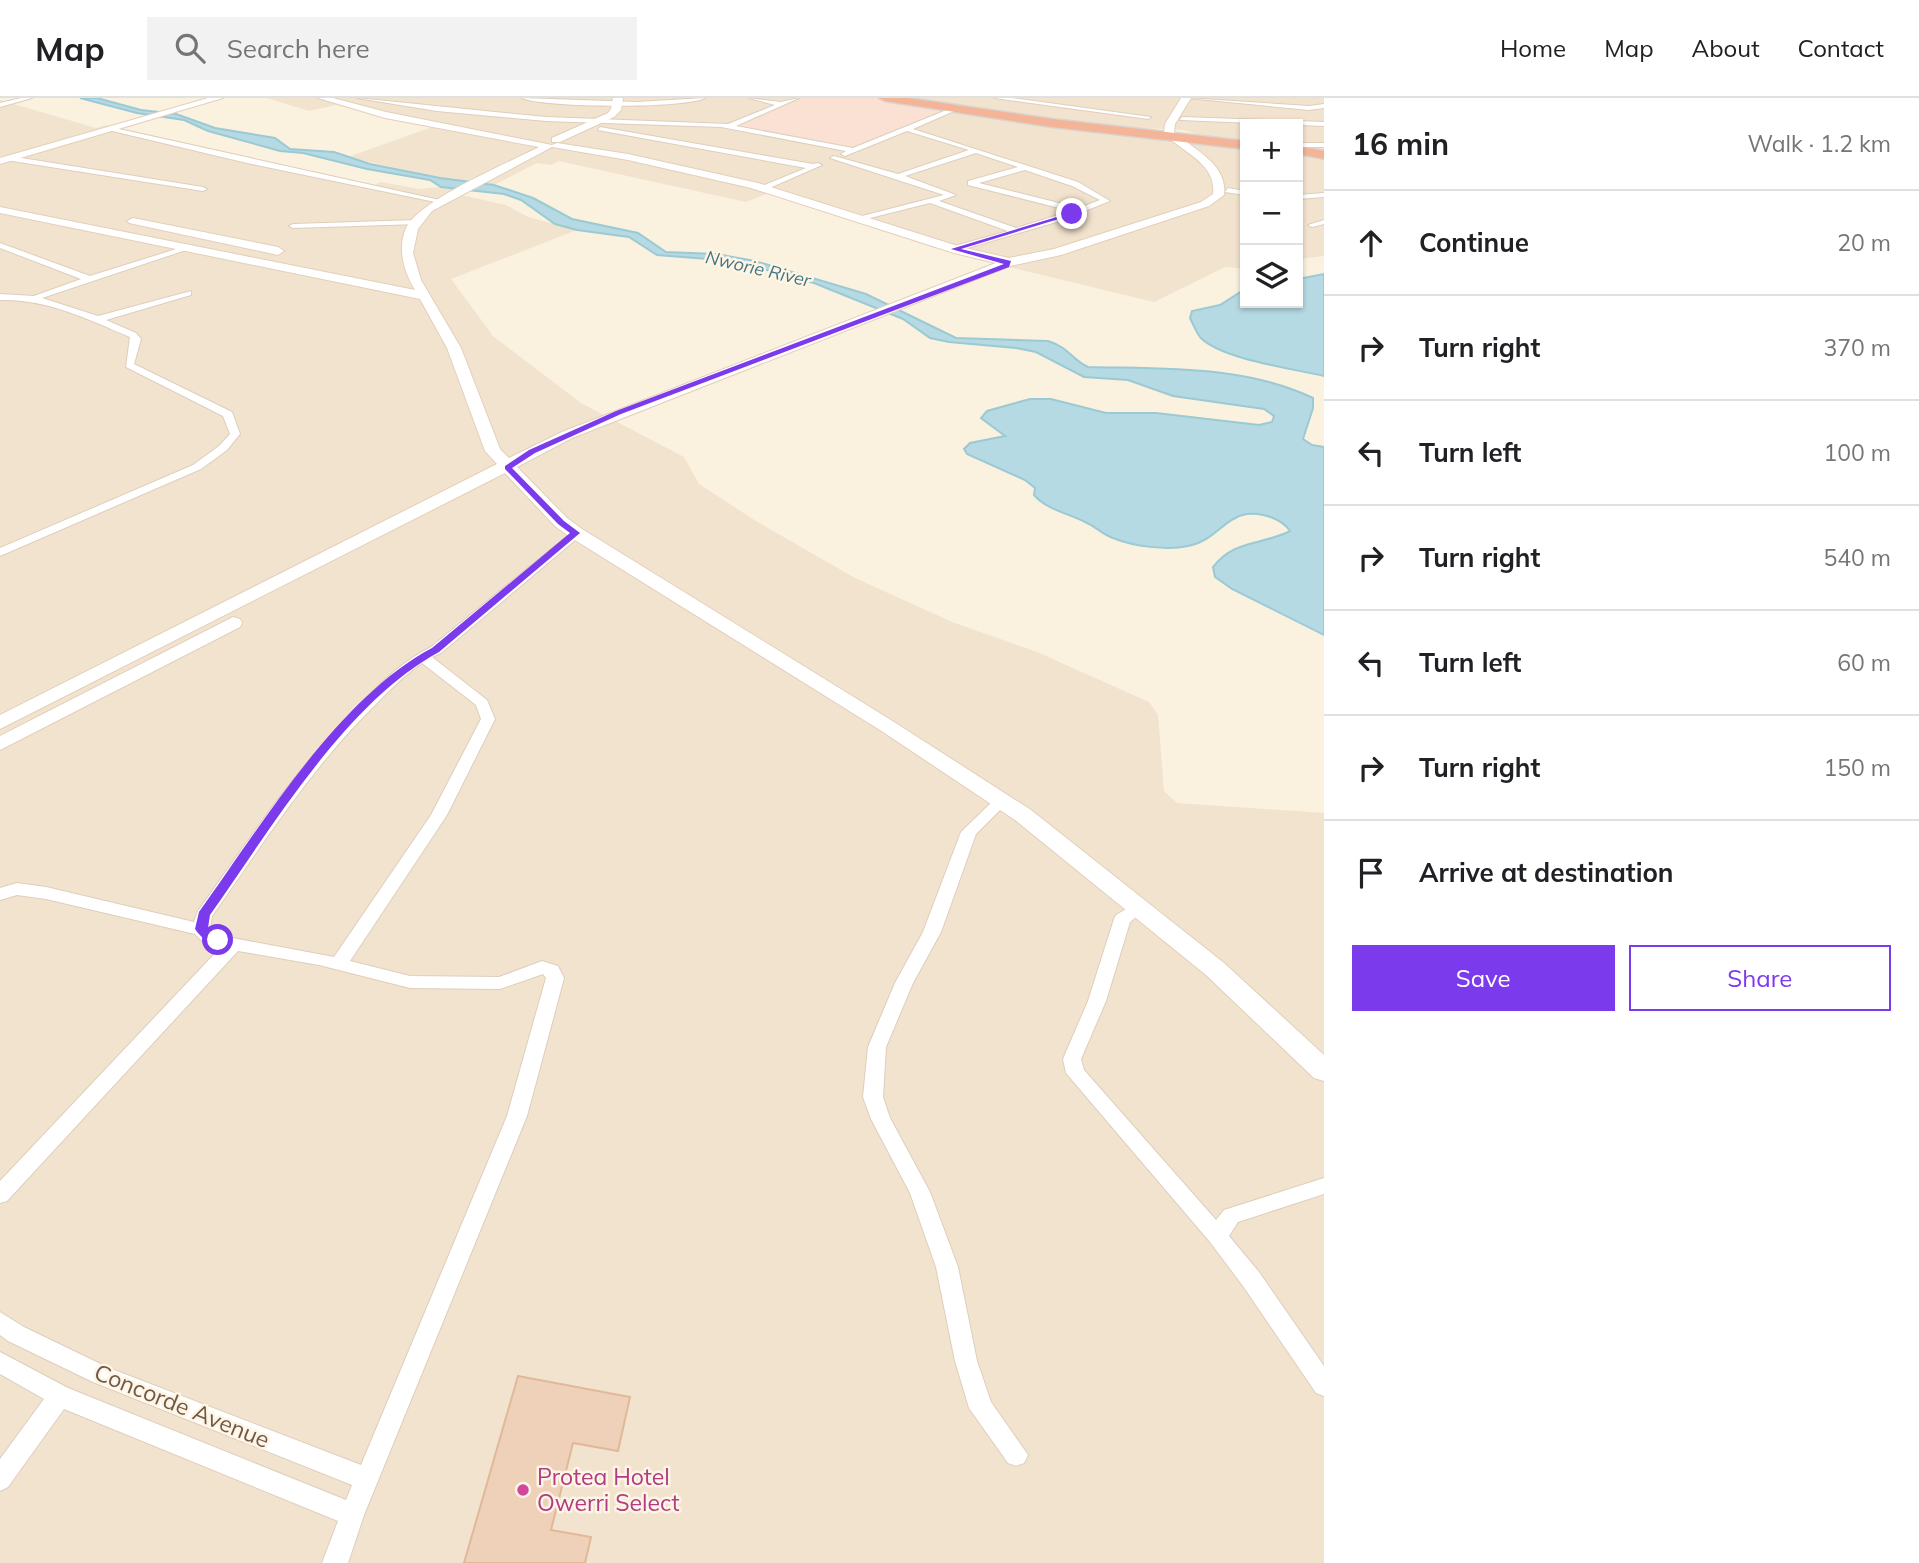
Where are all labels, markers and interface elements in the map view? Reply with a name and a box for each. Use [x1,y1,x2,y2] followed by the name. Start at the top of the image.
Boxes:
[147,17,637,80] search box
[35,28,105,69] text: Map
[171,29,209,67] icon: search
[227,32,370,65] text: Search here
[1500,33,1566,63] text: Home
[1604,33,1654,63] text: Map
[1692,33,1760,63] text: About
[1798,33,1884,63] text: Contact
[1240,119,1303,308] map controls
[1240,119,1303,182] button: +
[1352,125,1449,163] text: 16 min
[1747,129,1891,158] text: Walk · 1.2 km
[1240,182,1303,245] button: −
[1056,198,1087,229] route end
[1352,224,1390,262] icon: ahead
[1419,226,1529,259] text: Continue
[1837,228,1891,257] text: 20 m
[703,245,814,292] water label: Nworie River
[1240,245,1303,308] button: layers
[1352,329,1390,367] icon: right
[1419,331,1540,364] text: Turn right
[1823,333,1891,362] text: 370 m
[1352,434,1390,472] icon: left
[1419,436,1521,469] text: Turn left
[1823,438,1891,467] text: 100 m
[1352,539,1390,577] icon: right
[1419,541,1540,574] text: Turn right
[1823,543,1891,572] text: 540 m
[1352,644,1390,682] icon: left
[1419,646,1521,679] text: Turn left
[1837,648,1891,677] text: 60 m
[1352,749,1390,787] icon: right
[1419,751,1540,784] text: Turn right
[1823,753,1891,782] text: 150 m
[1352,854,1390,892] icon: arrive
[1419,856,1674,889] text: Arrive at destination
[202,924,233,955] route start
[1352,945,1615,1011] button: Save
[1629,945,1891,1011] button: Share
[90,1357,274,1454] street label: Concorde Avenue
[537,1462,680,1517] place label: Protea Hotel Owerri Select
[515,1482,531,1498] marker: Protea Hotel Owerri Select

